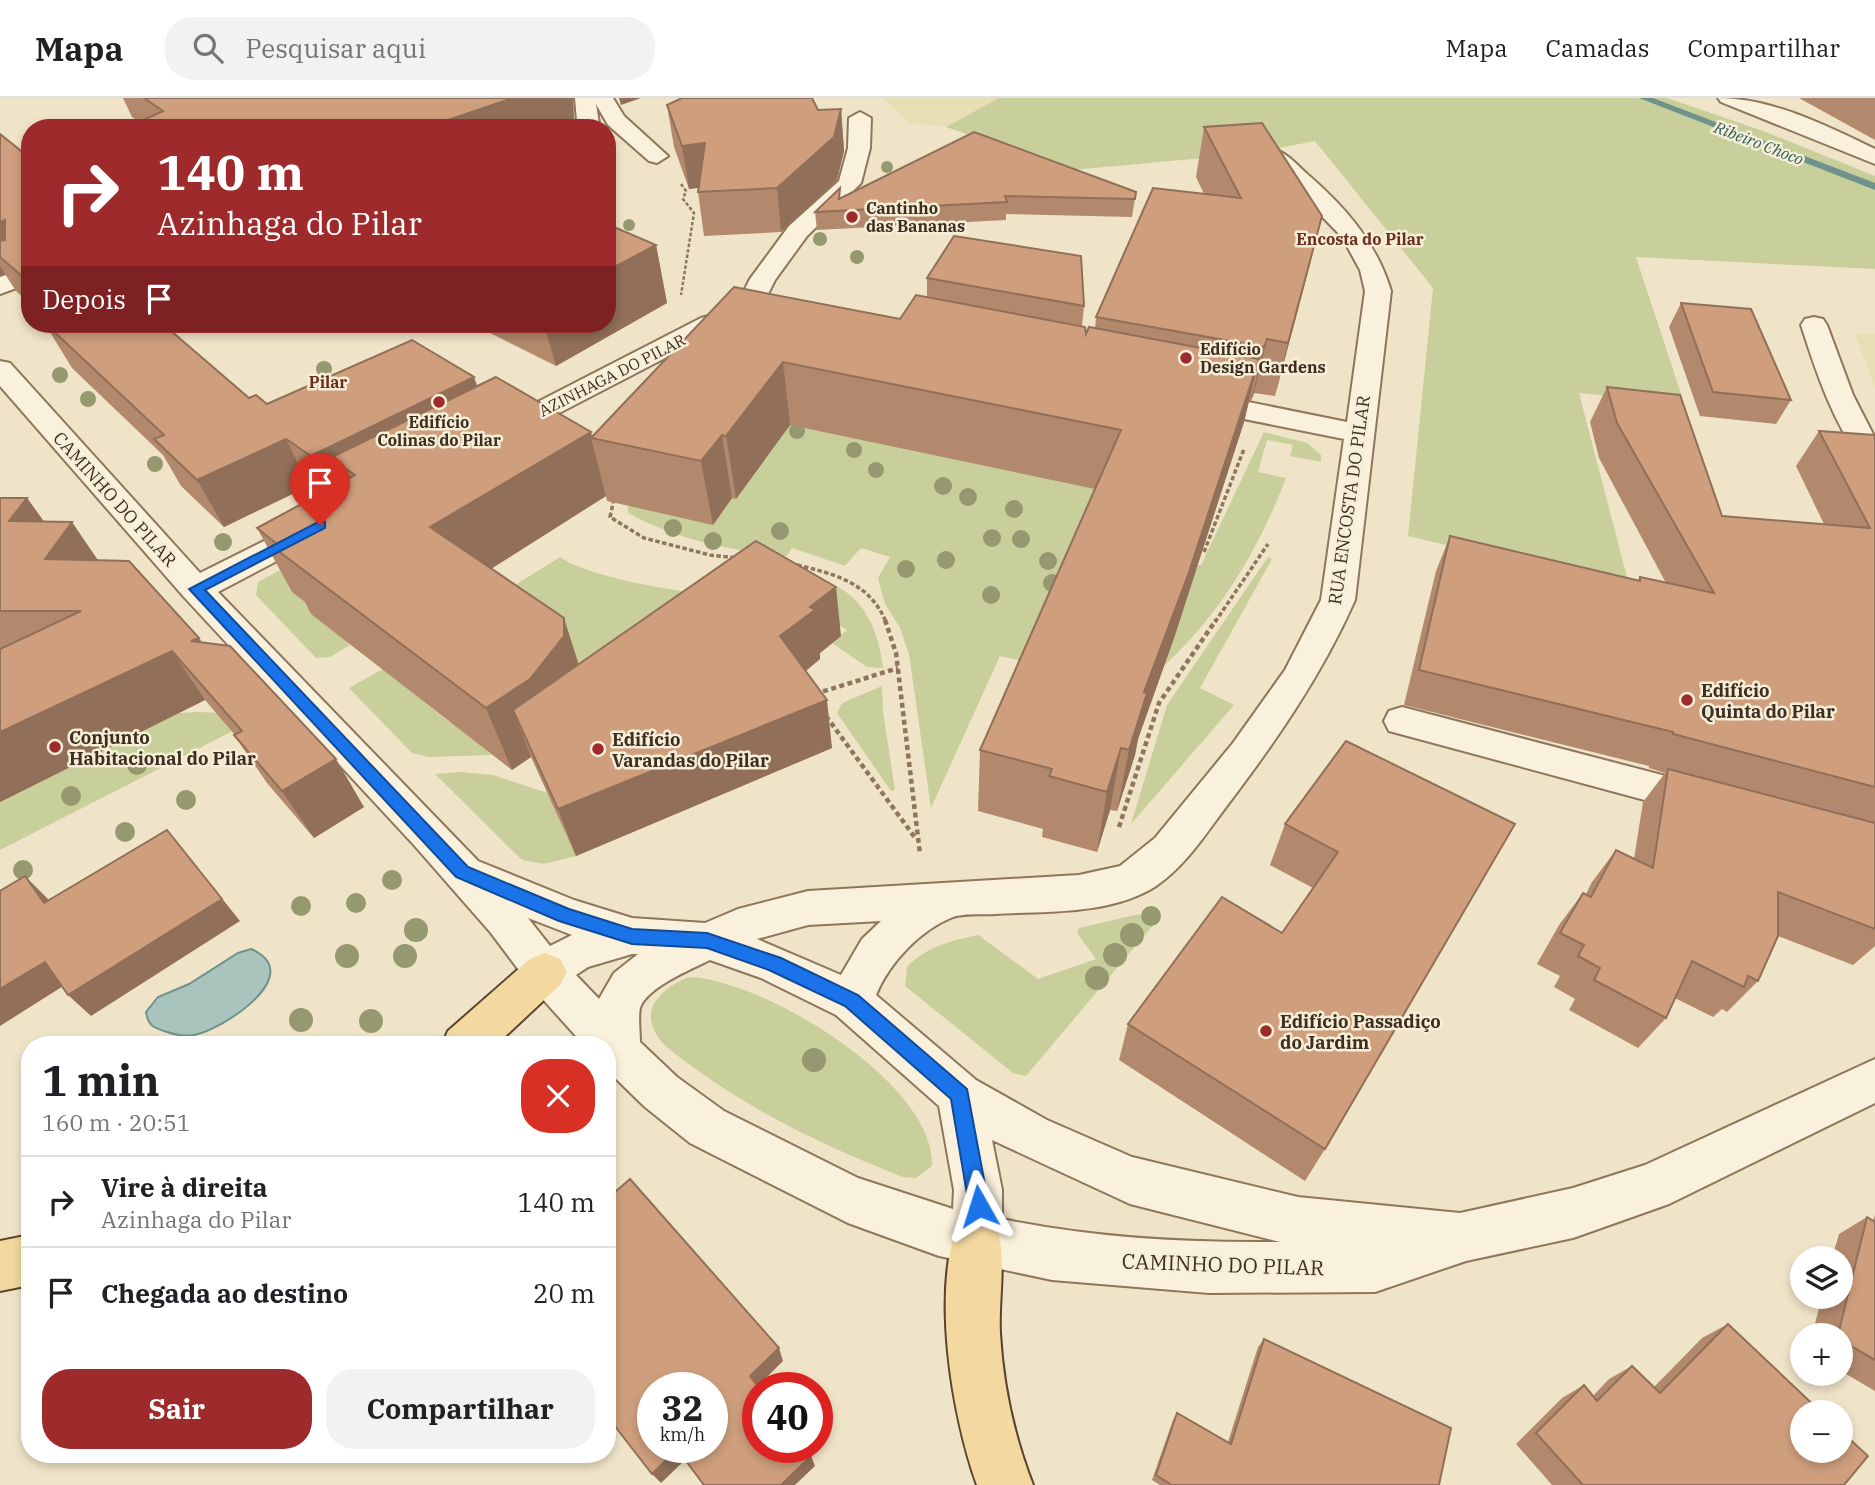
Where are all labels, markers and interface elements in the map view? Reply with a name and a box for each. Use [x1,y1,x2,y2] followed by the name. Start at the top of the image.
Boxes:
[165,17,655,80] search box
[35,27,123,70] text: Mapa
[189,29,227,67] icon: search
[245,31,426,65] text: Pesquisar aqui
[1445,32,1508,64] text: Mapa
[1546,32,1649,64] text: Camadas
[1687,32,1840,64] text: Compartilhar
[1711,116,1806,169] water label: Ribeiro Choco
[157,140,304,203] text: 140 m
[42,147,133,238] icon: right
[866,198,965,236] place label: Cantinho das Bananas
[157,202,422,244] text: Azinhaga do Pilar
[844,209,860,225] marker: Cantinho das Bananas
[1296,229,1424,249] district label: Encosta do Pilar
[140,280,178,318] icon: arrive
[42,282,126,316] text: Depois
[535,329,689,421] street label: AZINHAGA DO PILAR
[1200,339,1326,377] place label: Edifício Design Gardens
[1178,350,1194,366] marker: Edifício Design Gardens
[309,372,347,392] district label: Pilar
[431,394,447,410] marker: Edifício Colinas do Pilar
[1323,394,1375,606] street label: RUA ENCOSTA DO PILAR
[377,412,501,450] place label: Edifício Colinas do Pilar
[48,427,182,571] street label: CAMINHO DO PILAR
[290,453,350,525] pin
[301,464,339,502] icon: arrive
[1701,679,1835,723] place label: Edifício Quinta do Pilar
[1679,692,1695,708] marker: Edifício Quinta do Pilar
[69,726,256,770] place label: Conjunto Habitacional do Pilar
[612,728,769,772] place label: Edifício Varandas do Pilar
[47,739,63,755] marker: Conjunto Habitacional do Pilar
[590,741,606,757] marker: Edifício Varandas do Pilar
[1280,1010,1441,1054] place label: Edifício Passadiço do Jardim
[1258,1023,1274,1039] marker: Edifício Passadiço do Jardim
[42,1053,160,1108] text: 1 min
[521,1059,595,1133] button: close
[42,1107,191,1137] text: 160 m · 20:51
[942,1169,1016,1243] position arrow
[101,1170,268,1204] text: Vire à direita
[42,1183,80,1221] icon: right
[517,1185,595,1219] text: 140 m
[101,1204,291,1234] text: Azinhaga do Pilar
[1121,1246,1325,1282] street label: CAMINHO DO PILAR
[1790,1246,1853,1463] map controls
[1790,1246,1853,1309] button: layers
[42,1274,80,1312] icon: arrive
[101,1276,348,1310] text: Chegada ao destino
[533,1276,595,1310] text: 20 m
[1790,1323,1853,1386] button: +
[42,1369,312,1449] button: Sair
[326,1369,595,1449] button: Compartilhar
[742,1372,833,1463] speed limit sign: 40
[661,1385,704,1431] text: 32
[1790,1400,1853,1463] button: −
[660,1423,705,1446] text: km/h

